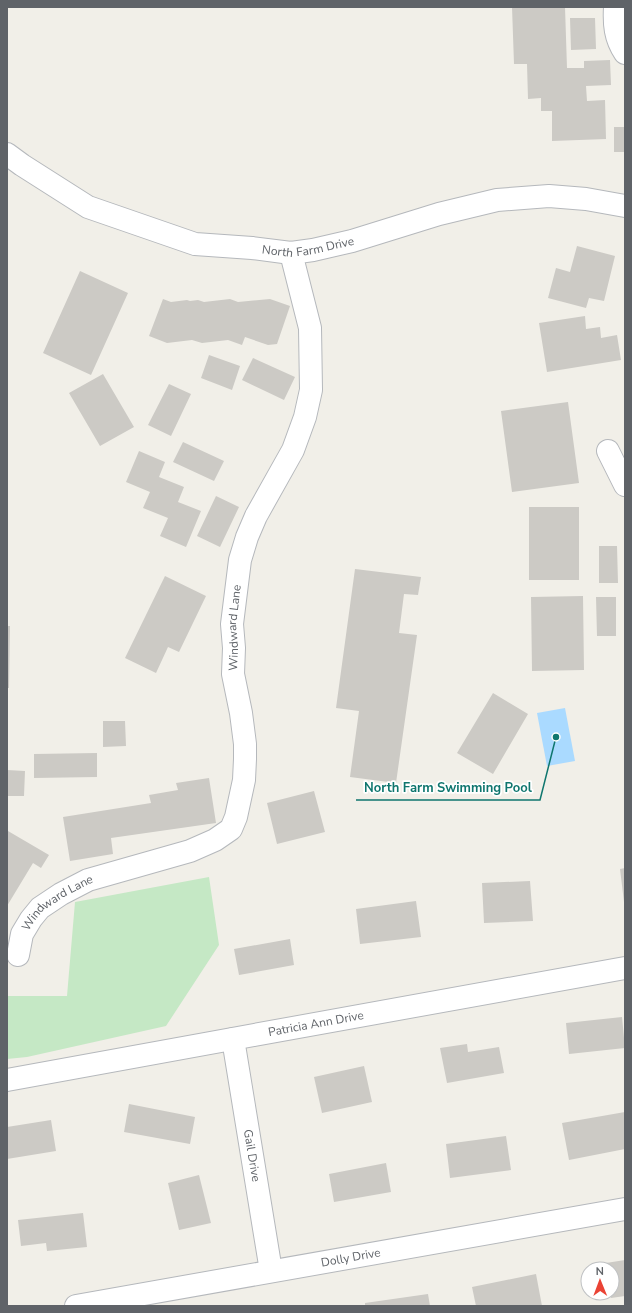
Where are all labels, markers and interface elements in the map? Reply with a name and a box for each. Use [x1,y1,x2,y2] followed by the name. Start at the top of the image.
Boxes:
[261,233,356,261] street label: North Farm Drive
[224,584,245,671] street label: Windward Lane
[356,775,540,800] callout: North Farm Swimming Pool
[364,779,533,797] text: North Farm Swimming Pool
[18,871,95,934] street label: Windward Lane
[267,1007,365,1040] street label: Patricia Ann Drive
[240,1128,264,1183] street label: Gail Drive
[320,1244,382,1271] street label: Dolly Drive
[580,1261,620,1301] north arrow
[596,1264,604,1279] text: N

